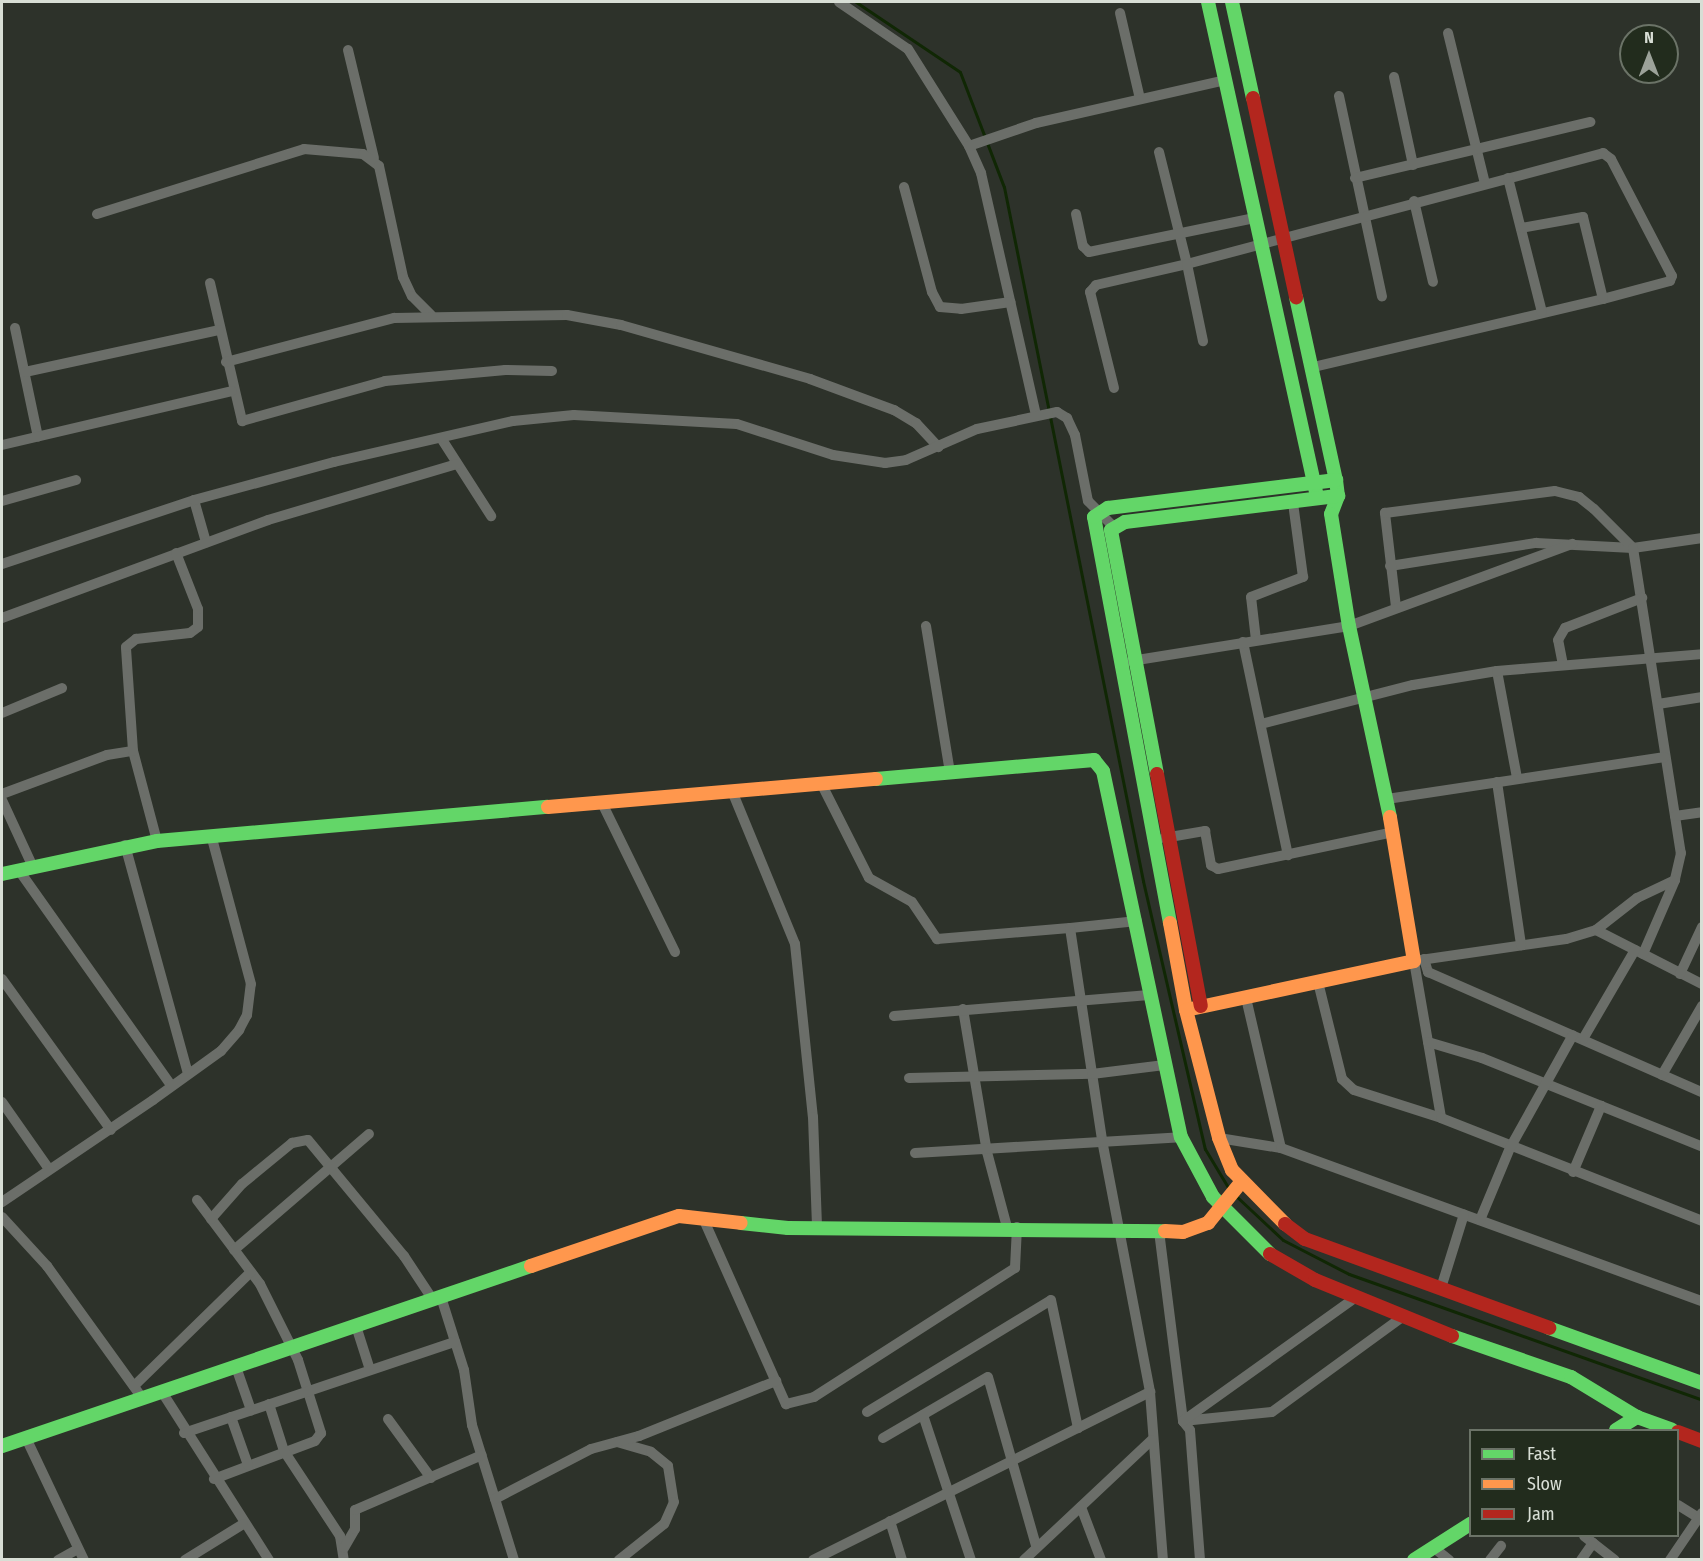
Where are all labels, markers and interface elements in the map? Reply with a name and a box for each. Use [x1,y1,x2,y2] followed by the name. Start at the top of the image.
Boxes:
[1619,24,1679,84] north arrow
[1644,28,1654,47] text: N
[1469,1429,1679,1537] legend
[1527,1443,1556,1465] text: Fast
[1527,1473,1562,1495] text: Slow
[1527,1503,1555,1525] text: Jam

